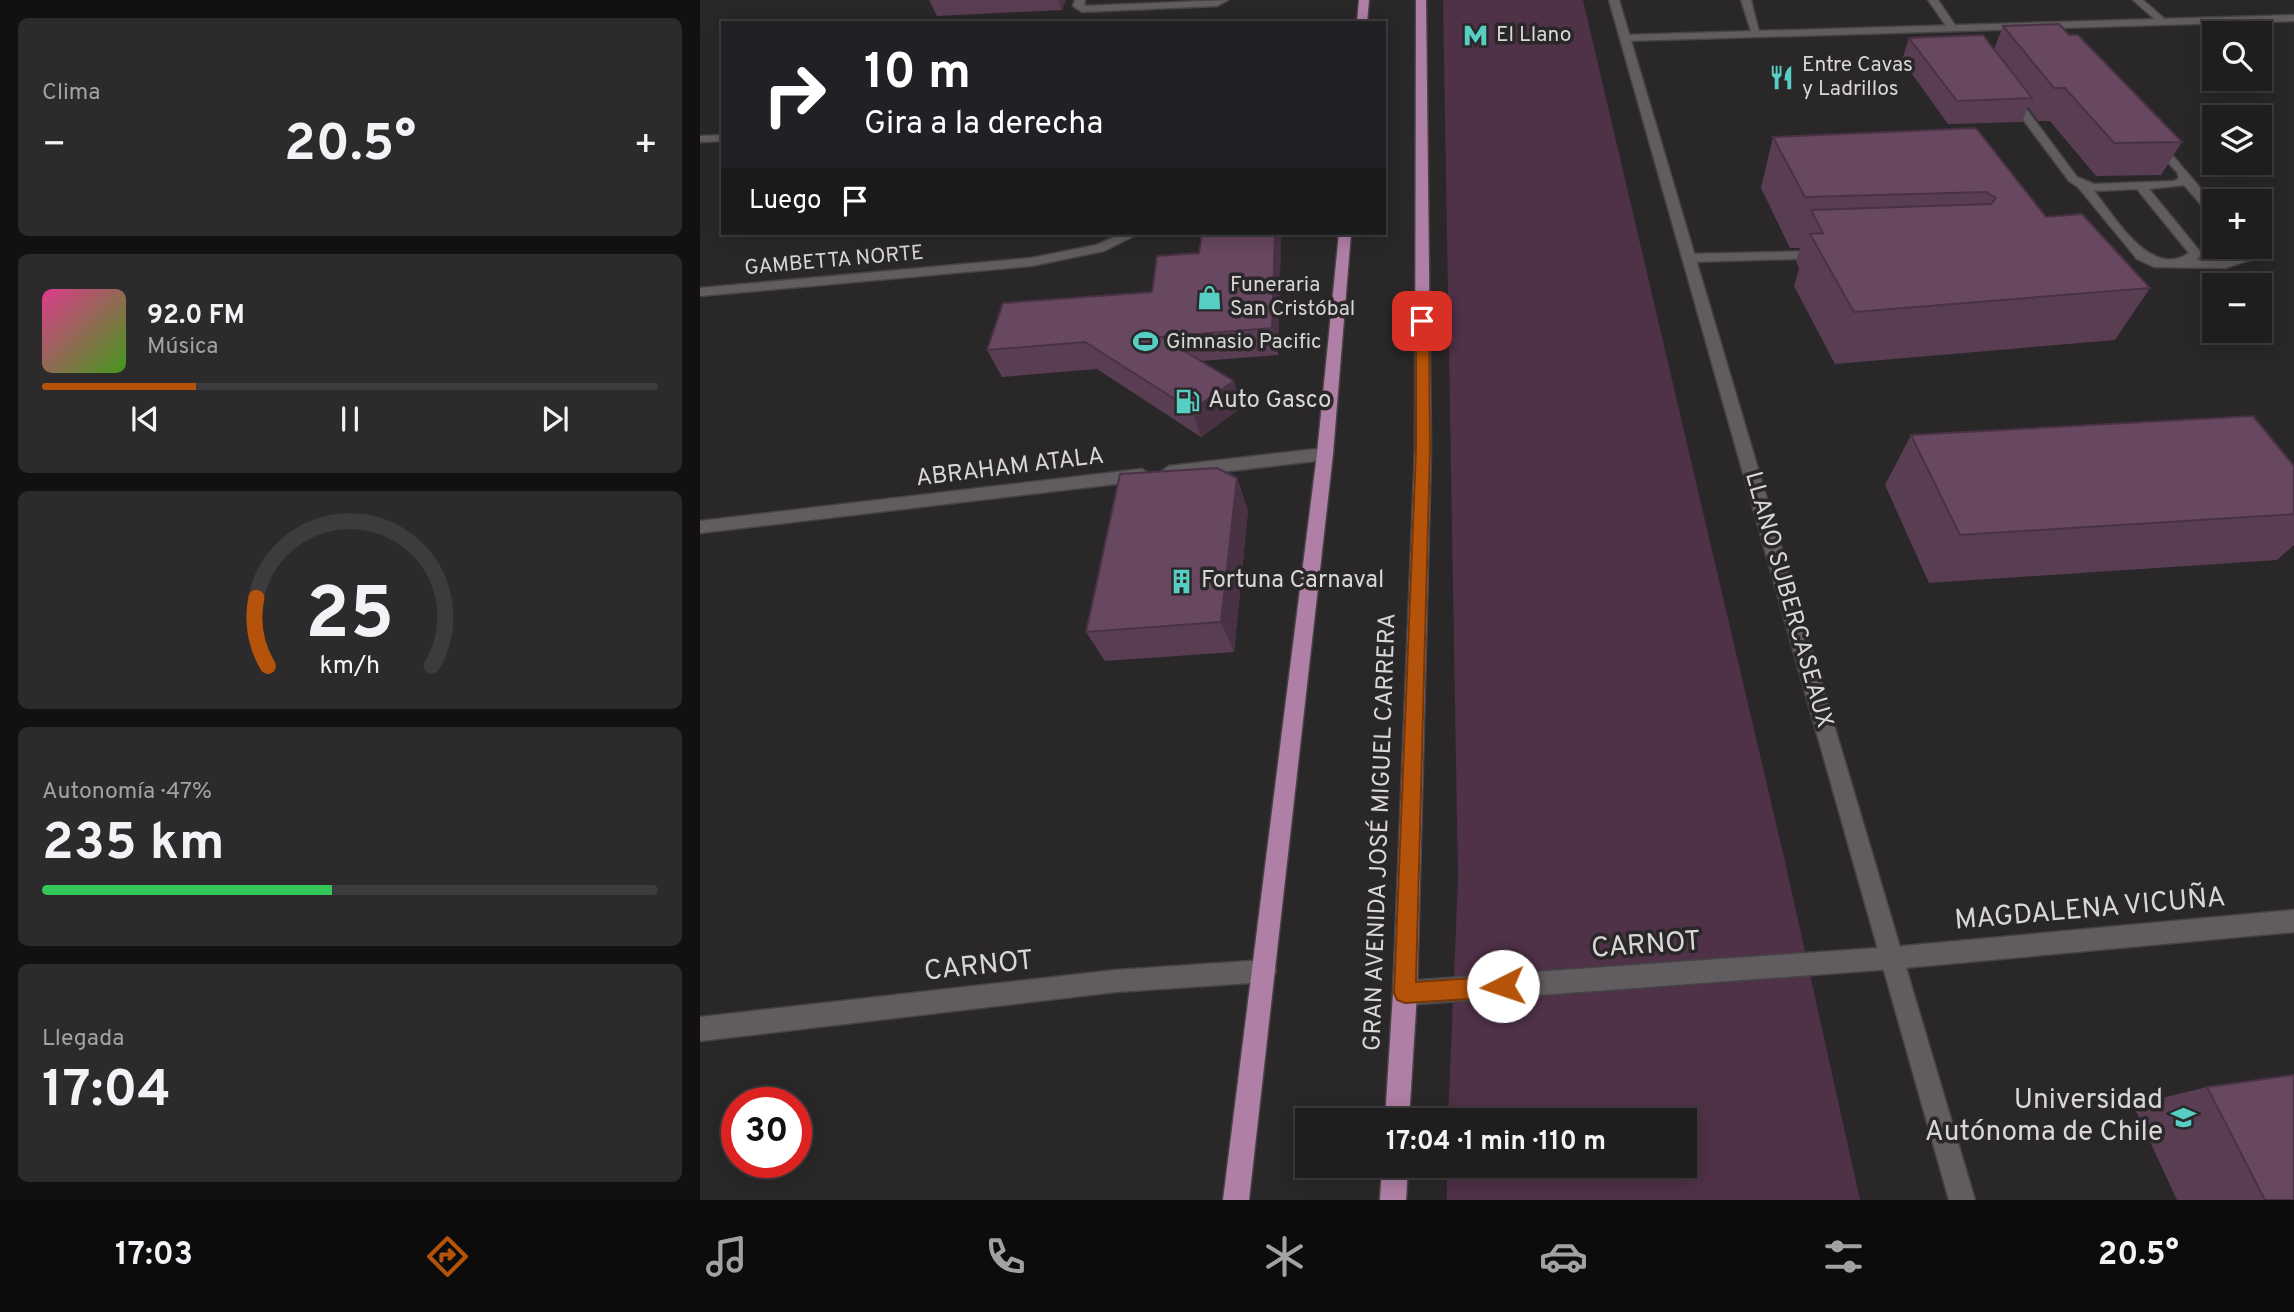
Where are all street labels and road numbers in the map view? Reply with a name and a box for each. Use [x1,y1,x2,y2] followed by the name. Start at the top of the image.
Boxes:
[743,240,925,282] street label: GAMBETTA NORTE
[914,442,1106,494] street label: ABRAHAM ATALA
[1737,468,1839,732] street label: LLANO SUBERCASEAUX
[1356,612,1404,1052] street label: GRAN AVENIDA JOSÉ MIGUEL CARRERA
[1953,879,2227,940] street label: MAGDALENA VICUÑA
[1590,924,1702,968] street label: CARNOT
[922,943,1036,991] street label: CARNOT

